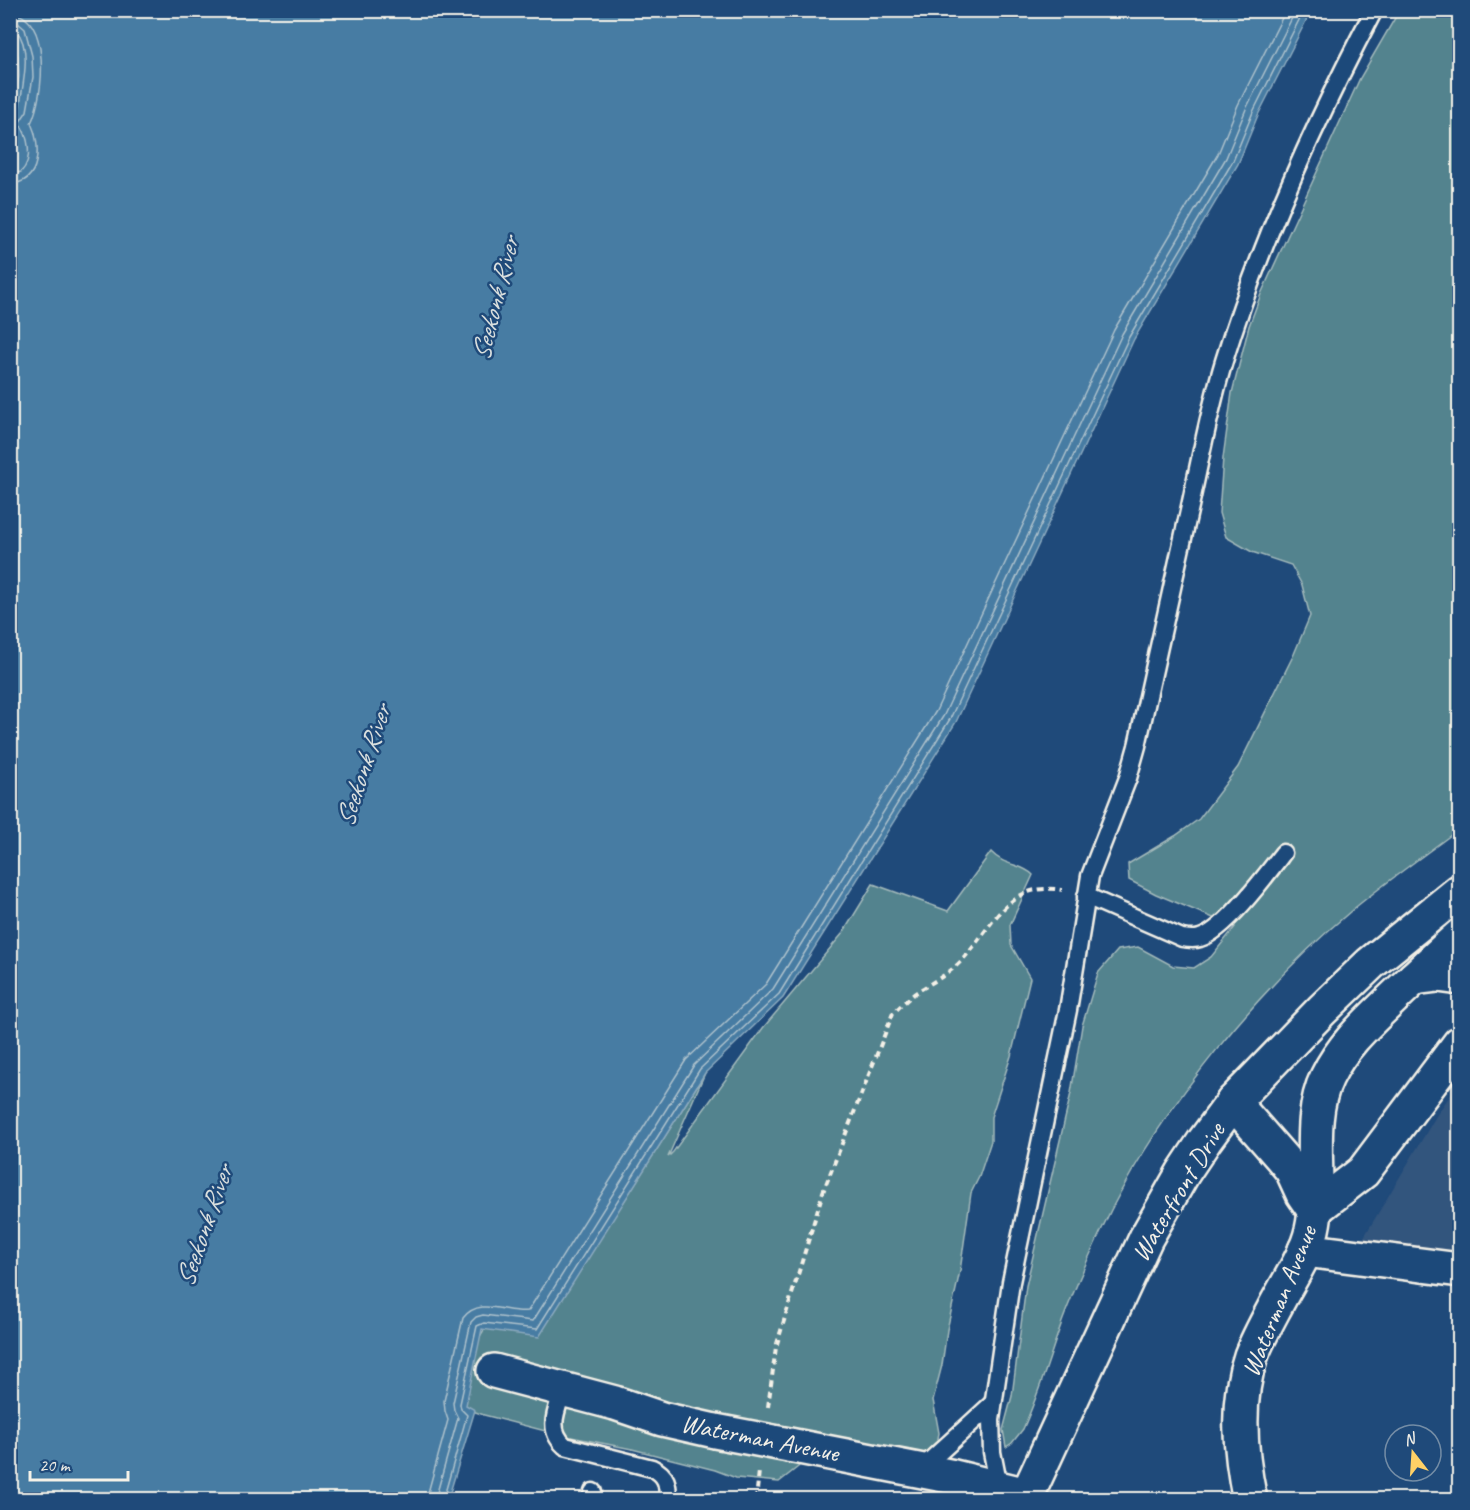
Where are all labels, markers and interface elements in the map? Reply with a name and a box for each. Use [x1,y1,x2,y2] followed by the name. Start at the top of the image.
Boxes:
[463,230,528,364] water label: Seekonk River
[327,697,400,831] water label: Seekonk River
[1124,1115,1233,1267] street label: Waterfront Drive
[168,1157,242,1291] water label: Seekonk River
[1234,1219,1325,1381] street label: Waterman Avenue
[679,1407,843,1470] street label: Waterman Avenue
[1383,1423,1443,1483] north arrow
[1401,1428,1420,1451] text: N
[30,1444,128,1482] scale bar
[39,1454,72,1476] text: 20 m

